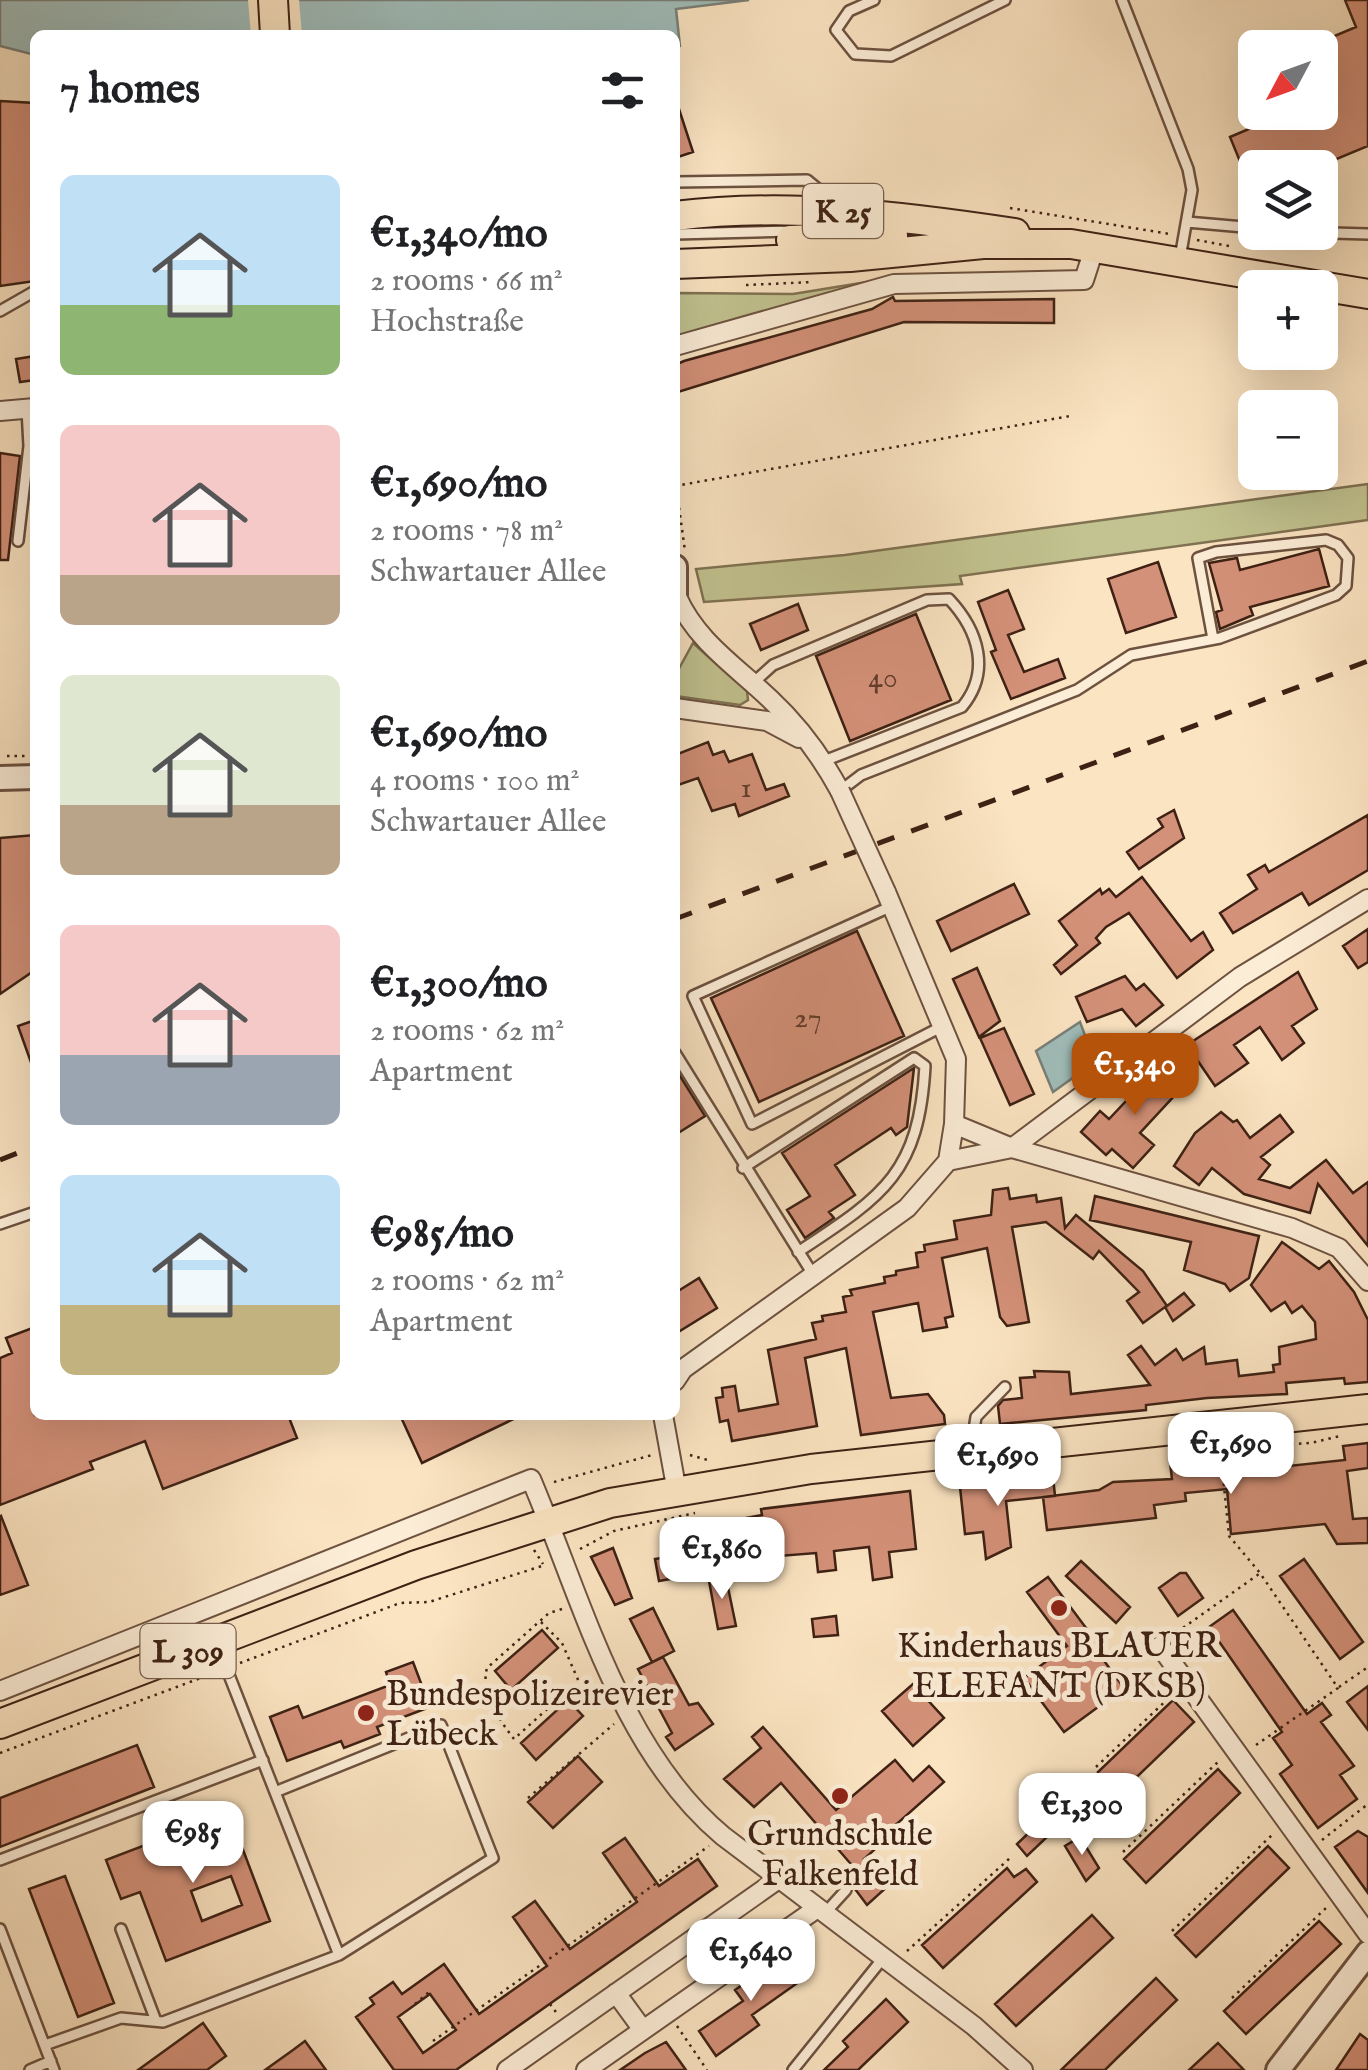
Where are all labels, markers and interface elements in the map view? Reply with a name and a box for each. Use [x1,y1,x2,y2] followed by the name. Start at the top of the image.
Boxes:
[1238,30,1338,130] north arrow
[1238,30,1338,490] map controls
[595,63,650,118] icon: filters
[60,64,200,117] text: 7 homes
[1238,150,1338,250] button: layers
[803,184,883,238] road number: K 25
[370,208,548,261] text: €1,340/mo
[140,215,260,335] icon: home
[370,261,563,302] text: 2 rooms · 66 m²
[1238,270,1338,370] button: +
[370,302,524,343] text: Hochstraße
[1238,390,1338,490] button: −
[370,458,547,511] text: €1,690/mo
[140,465,260,585] icon: home
[370,511,563,552] text: 2 rooms · 78 m²
[370,552,606,593] text: Schwartauer Allee
[868,660,898,698] house number: 40
[370,708,547,761] text: €1,690/mo
[140,715,260,835] icon: home
[370,761,580,802] text: 4 rooms · 100 m²
[740,770,752,808] house number: 1
[370,802,606,843] text: Schwartauer Allee
[370,958,548,1011] text: €1,300/mo
[140,965,260,1085] icon: home
[794,1000,822,1038] house number: 27
[370,1011,564,1052] text: 2 rooms · 62 m²
[1054,1033,1216,1118] pin: €1,340
[1094,1045,1176,1086] text: €1,340
[370,1052,513,1093] text: Apartment
[370,1208,514,1261] text: €985/mo
[140,1215,260,1335] icon: home
[370,1261,564,1302] text: 2 rooms · 62 m²
[370,1302,513,1343] text: Apartment
[1150,1412,1312,1497] pin: €1,690
[917,1424,1079,1509] pin: €1,690
[1190,1424,1272,1465] text: €1,690
[957,1436,1039,1477] text: €1,690
[641,1517,803,1602] pin: €1,860
[682,1529,762,1570] text: €1,860
[1048,1597,1070,1619] marker: Kinderhaus BLAUER ELEFANT (DKSB)
[140,1624,236,1678] road number: L 309
[897,1625,1222,1710] place label: Kinderhaus BLAUER ELEFANT (DKSB)
[386,1673,674,1758] place label: Bundespolizeirevier Lübeck
[355,1702,377,1724] marker: Bundespolizeirevier Lübeck
[1001,1773,1163,1858] pin: €1,300
[829,1785,851,1807] marker: Grundschule Falkenfeld
[1041,1785,1123,1826] text: €1,300
[134,1801,252,1886] pin: €985
[165,1813,221,1854] text: €985
[747,1813,933,1898] place label: Grundschule Falkenfeld
[670,1919,832,2004] pin: €1,640
[709,1931,793,1972] text: €1,640

